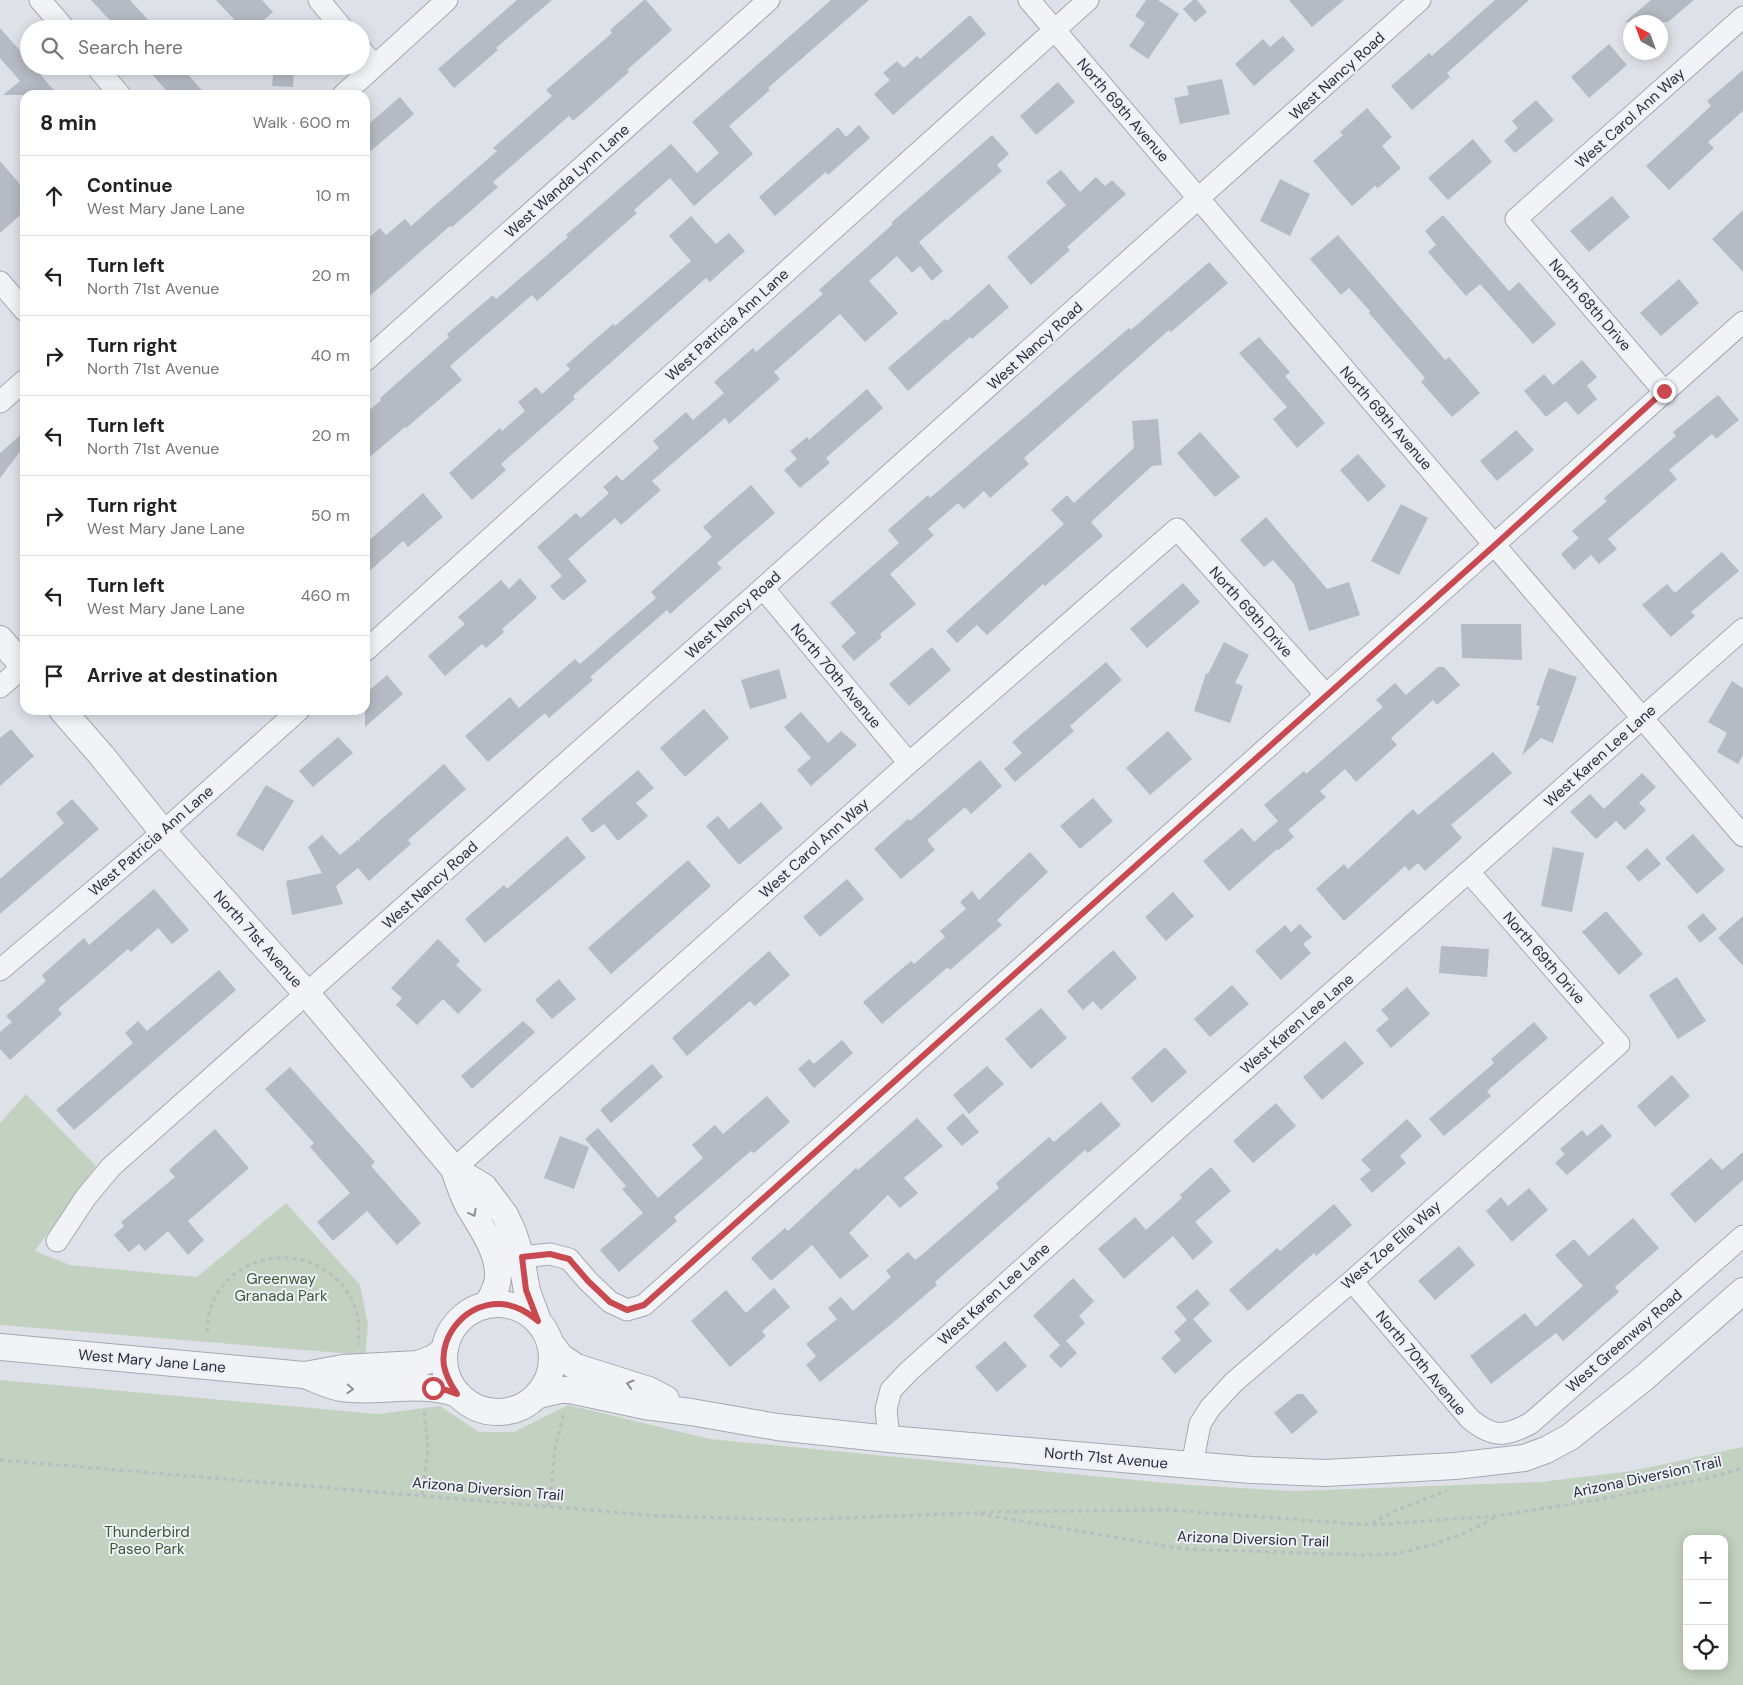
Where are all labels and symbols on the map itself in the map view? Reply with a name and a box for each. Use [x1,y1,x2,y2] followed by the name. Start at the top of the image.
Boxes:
[1623,15,1668,60] north arrow
[1285,28,1389,124] street label: West Nancy Road
[1072,54,1174,166] street label: North 69th Avenue
[1571,63,1690,173] street label: West Carol Ann Way
[500,120,634,242] street label: West Wanda Lynn Lane
[1544,255,1636,355] street label: North 68th Drive
[661,264,793,386] street label: West Patricia Ann Lane
[983,298,1087,394] street label: West Nancy Road
[1335,362,1437,474] street label: North 69th Avenue
[1653,380,1676,403] route end
[1205,562,1297,662] street label: North 69th Drive
[681,567,785,663] street label: West Nancy Road
[786,619,886,733] street label: North 70th Avenue
[1540,700,1660,812] street label: West Karen Lee Lane
[84,781,218,901] street label: West Patricia Ann Lane
[755,793,874,903] street label: West Carol Ann Way
[378,837,482,933] street label: West Nancy Road
[209,886,307,992] street label: North 71st Avenue
[1498,908,1590,1008] street label: North 69th Drive
[1236,969,1358,1079] street label: West Karen Lee Lane
[1337,1196,1446,1294] street label: West Zoe Ella Way
[467,1208,477,1217] one-way arrow
[934,1238,1054,1350] street label: West Karen Lee Lane
[234,1269,328,1306] park label: Greenway Granada Park
[1562,1285,1686,1397] street label: West Greenway Road
[1371,1306,1471,1420] street label: North 70th Avenue
[77,1345,227,1377] street label: West Mary Jane Lane
[422,1377,445,1400] route start
[627,1380,635,1390] one-way arrow
[347,1383,355,1394] one-way arrow
[1043,1443,1169,1473] street label: North 71st Avenue
[1571,1451,1723,1503] street label: Arizona Diversion Trail
[411,1472,565,1506] street label: Arizona Diversion Trail
[104,1522,190,1559] park label: Thunderbird Paseo Park
[1177,1526,1329,1552] street label: Arizona Diversion Trail

